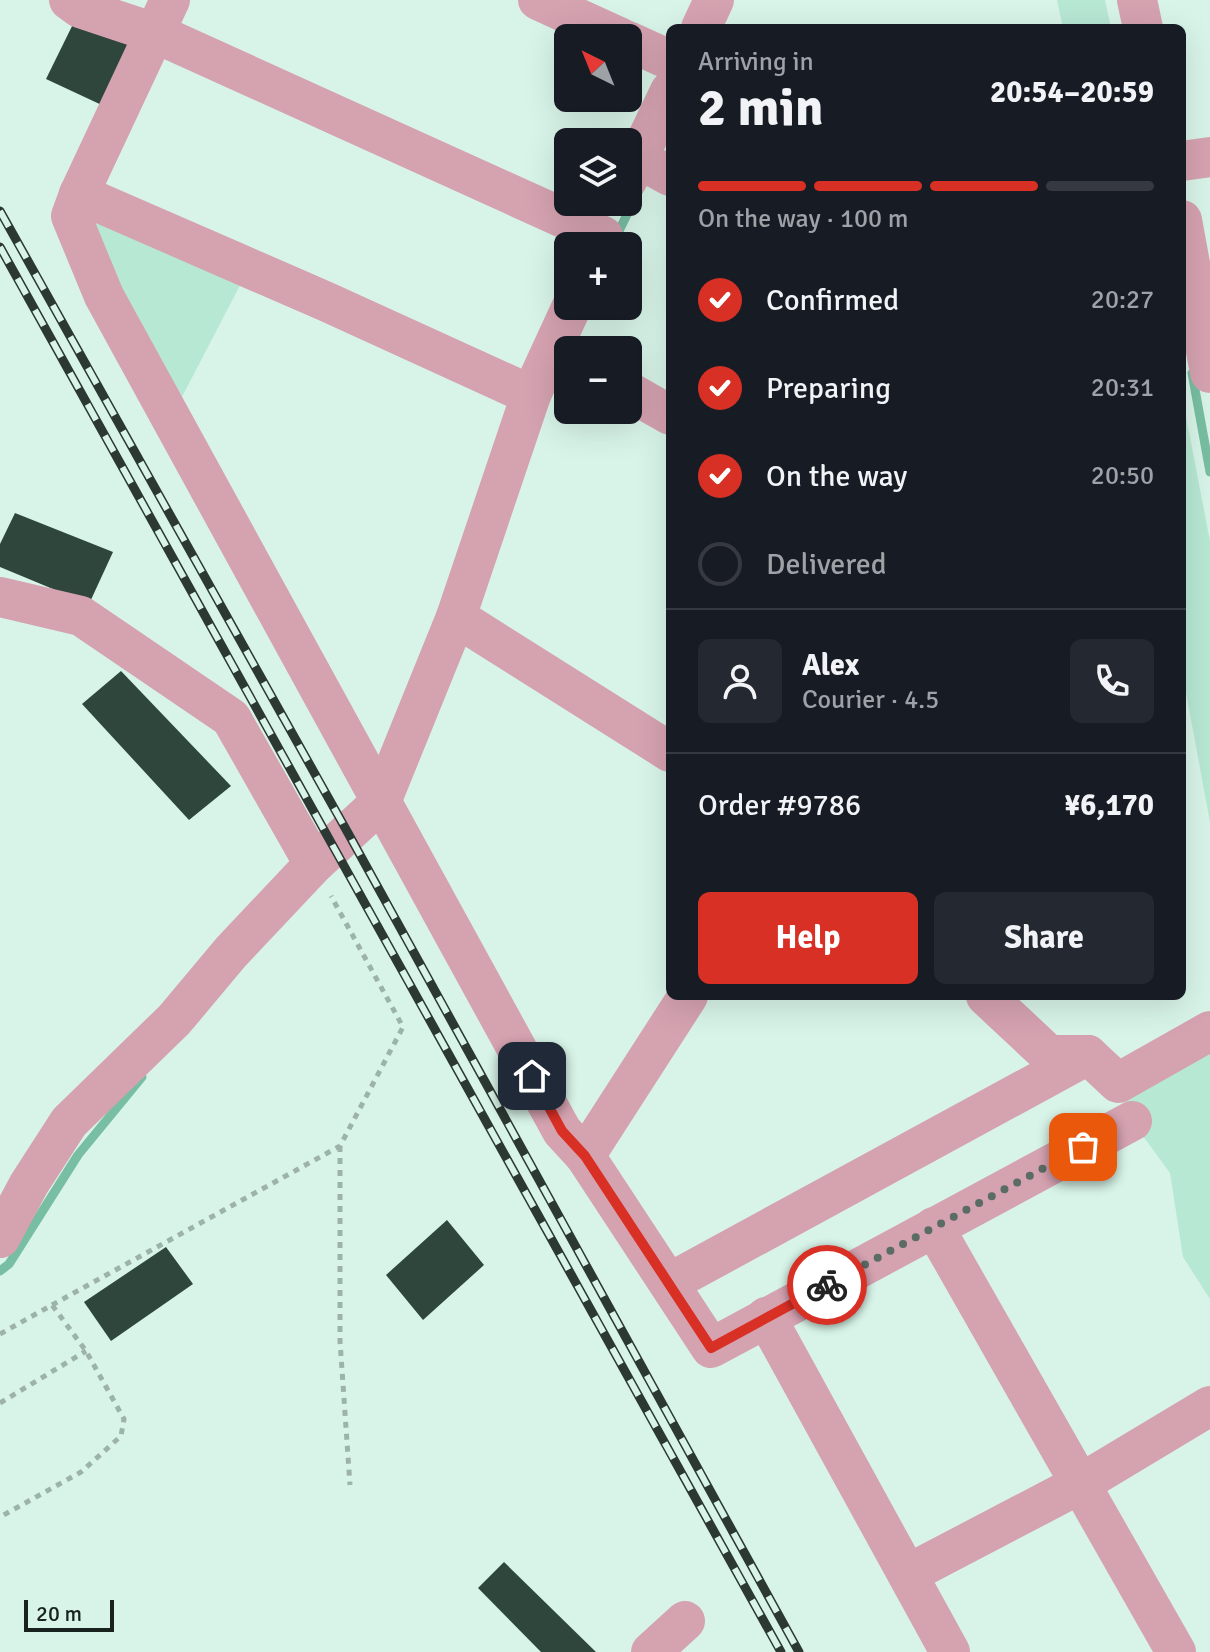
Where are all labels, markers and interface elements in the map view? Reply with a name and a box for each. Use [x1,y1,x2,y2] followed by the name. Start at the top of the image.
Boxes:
[554,24,642,112] north arrow
[554,24,642,424] map controls
[698,46,814,78] text: Arriving in
[990,74,1154,111] text: 20:54–20:59
[698,76,824,140] text: 2 min
[554,128,642,216] button: layers
[698,203,908,235] text: On the way · 100 m
[554,232,642,320] button: +
[698,278,742,322] icon: check
[766,282,899,319] text: Confirmed
[1091,284,1154,316] text: 20:27
[554,336,642,424] button: −
[698,366,742,410] icon: check
[766,370,891,407] text: Preparing
[1091,372,1154,404] text: 20:31
[698,454,742,498] icon: check
[766,458,907,495] text: On the way
[1091,460,1154,492] text: 20:50
[766,546,887,583] text: Delivered
[698,639,782,723] button: person
[1070,639,1154,723] button: phone
[802,647,859,684] text: Alex
[802,684,939,716] text: Courier · 4.5
[698,787,861,824] text: Order #9786
[1064,787,1154,824] text: ¥6,170
[698,892,918,984] button: Help
[934,892,1154,984] button: Share
[498,1042,566,1110] pin
[510,1054,554,1098] icon: home
[1049,1113,1117,1181] pin
[1061,1125,1105,1169] icon: bag
[787,1245,867,1325] courier
[805,1263,849,1307] icon: bike
[24,1596,114,1632] scale bar
[36,1600,82,1627] text: 20 m

